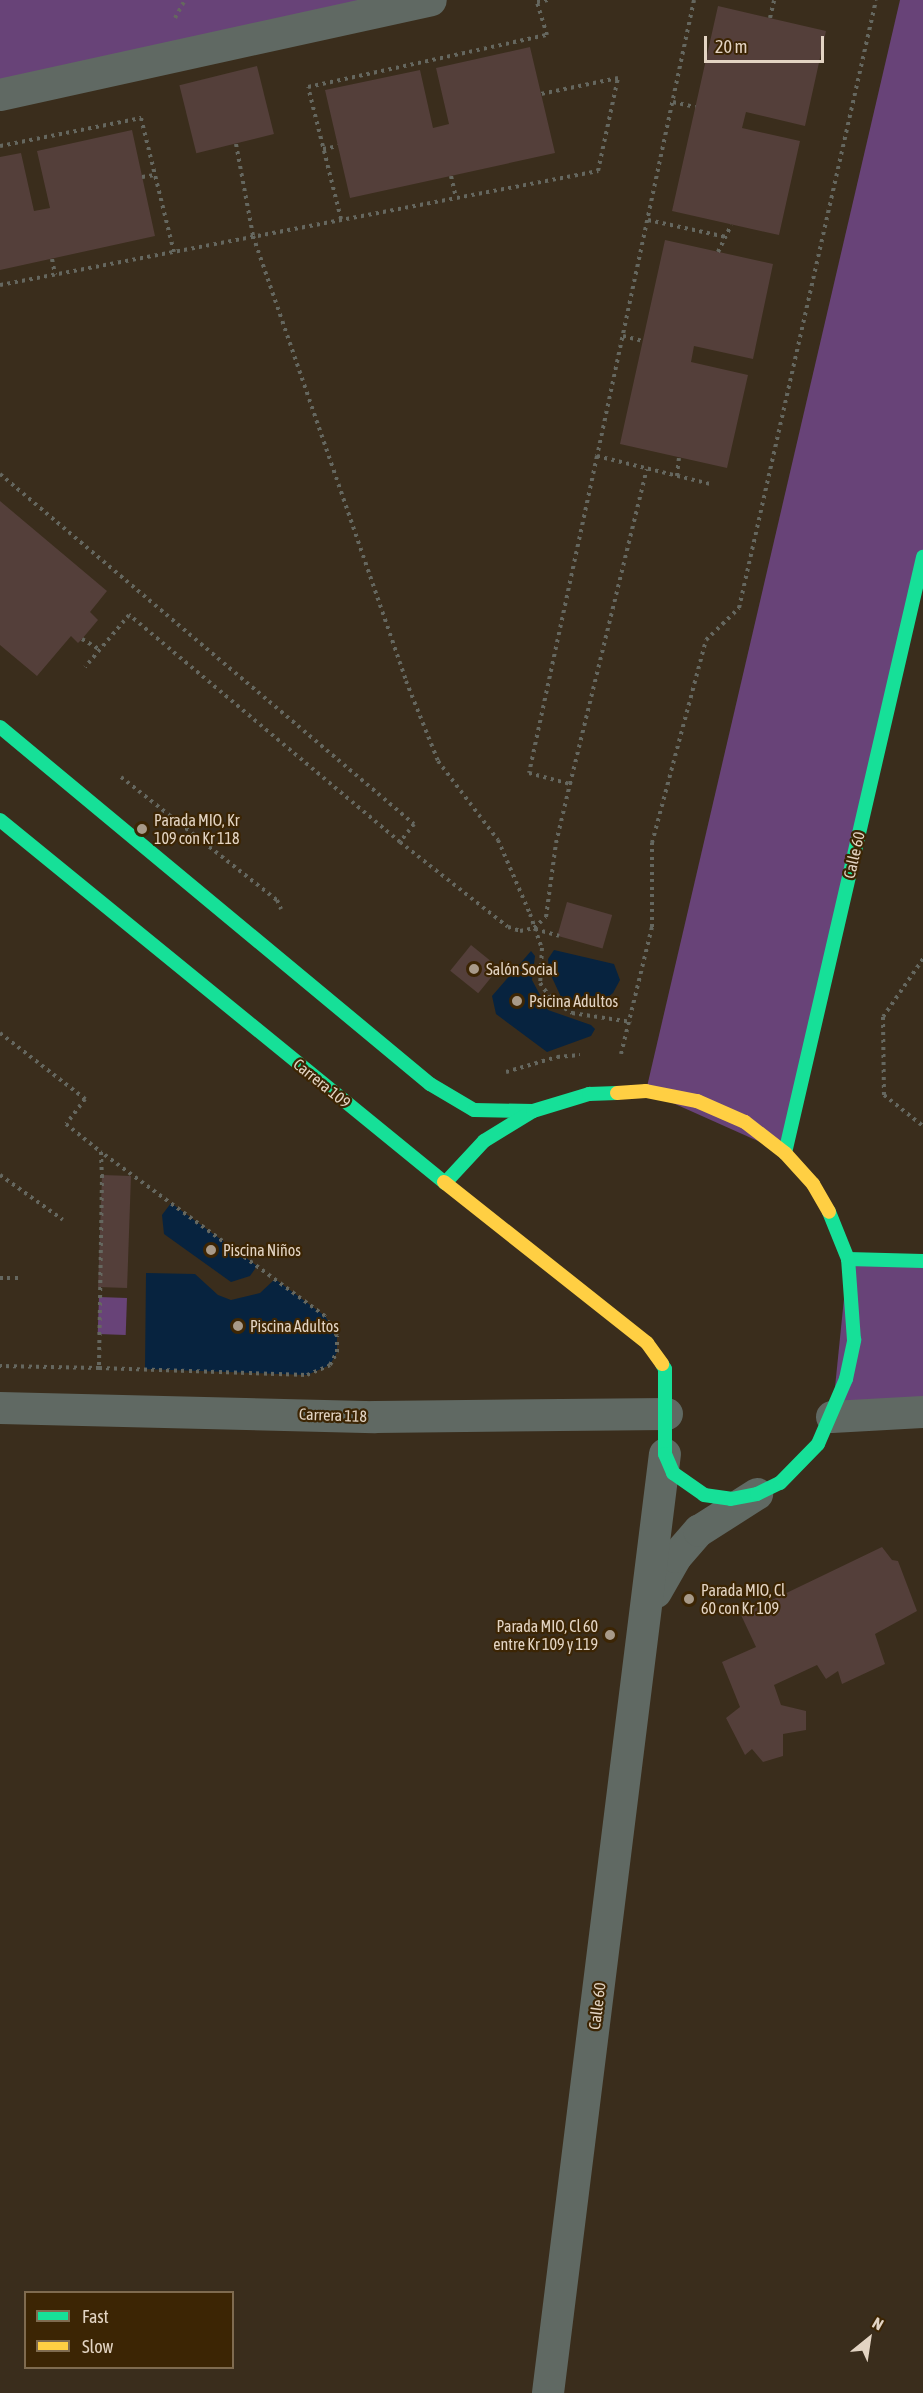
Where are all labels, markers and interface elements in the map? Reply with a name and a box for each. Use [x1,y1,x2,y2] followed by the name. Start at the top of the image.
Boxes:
[707,24,827,62] scale bar
[715,36,747,57] text: 20 m
[154,810,239,848] place label: Parada MIO, Kr 109 con Kr 118
[135,822,149,836] marker: Parada MIO, Kr 109 con Kr 118
[839,830,869,880] street label: Calle 60
[486,959,557,979] place label: Salón Social
[467,962,481,976] marker: Salón Social
[529,991,618,1011] place label: Psicina Adultos
[510,994,524,1008] marker: Psicina Adultos
[290,1054,354,1112] street label: Carrera 109
[223,1240,301,1260] place label: Piscina Niños
[204,1243,218,1257] marker: Piscina Niños
[250,1316,339,1336] place label: Piscina Adultos
[231,1319,245,1333] marker: Piscina Adultos
[299,1404,367,1426] street label: Carrera 118
[701,1580,785,1618] place label: Parada MIO, Cl 60 con Kr 109
[682,1592,696,1606] marker: Parada MIO, Cl 60 con Kr 109
[493,1616,598,1654] place label: Parada MIO, Cl 60 entre Kr 109 y 119
[603,1628,617,1642] marker: Parada MIO, Cl 60 entre Kr 109 y 119
[585,1981,609,2031] street label: Calle 60
[24,2291,234,2369] legend
[82,2306,109,2327] text: Fast
[839,2309,899,2369] north arrow
[869,2313,887,2334] text: N
[82,2336,113,2357] text: Slow

